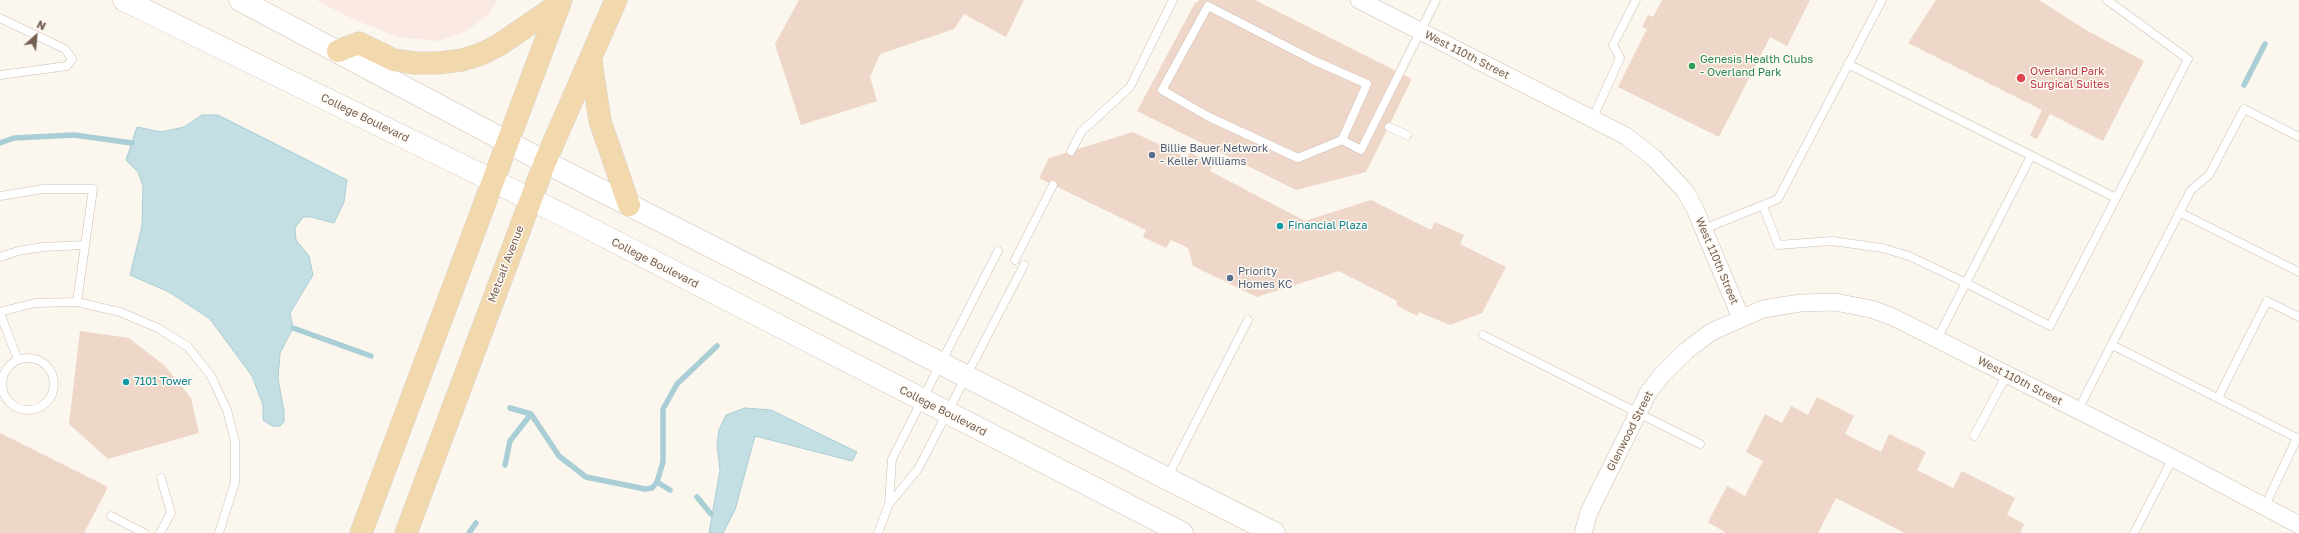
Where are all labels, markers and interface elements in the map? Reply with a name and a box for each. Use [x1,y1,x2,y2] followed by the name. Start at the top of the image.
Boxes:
[16,16,56,56] north arrow
[35,17,48,33] text: N
[1422,28,1512,82] street label: West 110th Street
[1700,53,1813,79] place label: Genesis Health Clubs - Overland Park
[1687,61,1697,71] marker: Genesis Health Clubs - Overland Park
[2030,65,2109,91] place label: Overland Park Surgical Suites
[2015,72,2027,84] marker: Overland Park Surgical Suites
[319,91,411,145] street label: College Boulevard
[1160,142,1268,168] place label: Billie Bauer Network - Keller Williams
[1147,150,1157,160] marker: Billie Bauer Network - Keller Williams
[1693,215,1741,307] street label: West 110th Street
[1288,219,1367,233] place label: Financial Plaza
[1275,221,1285,231] marker: Financial Plaza
[485,224,527,304] street label: Metcalf Avenue
[609,235,701,291] street label: College Boulevard
[1238,265,1293,291] place label: Priority Homes KC
[1225,273,1235,283] marker: Priority Homes KC
[1975,354,2065,408] street label: West 110th Street
[134,375,192,389] place label: 7101 Tower
[121,377,131,387] marker: 7101 Tower
[897,383,989,439] street label: College Boulevard
[1604,389,1656,473] street label: Glenwood Street

